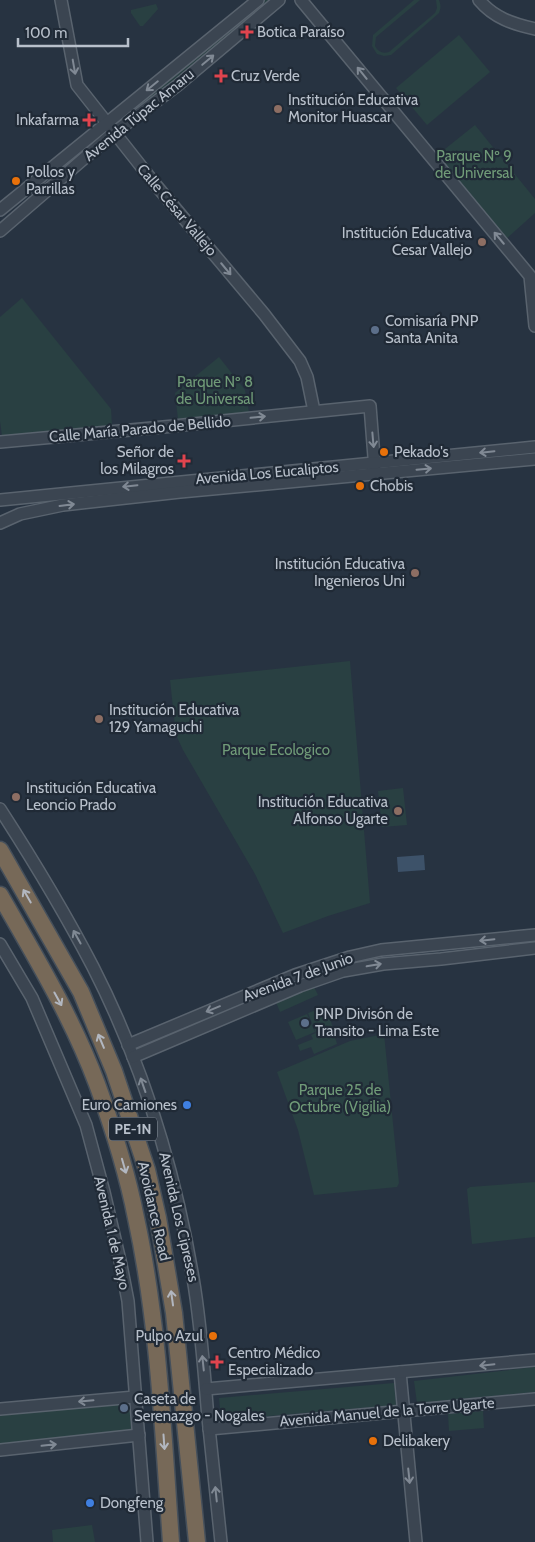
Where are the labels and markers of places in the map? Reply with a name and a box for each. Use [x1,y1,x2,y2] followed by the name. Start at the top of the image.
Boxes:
[257,23,345,41] place label: Botica Paraíso
[241,26,253,38] marker: Botica Paraíso
[231,67,300,85] place label: Cruz Verde
[215,70,227,82] marker: Cruz Verde
[288,91,419,126] place label: Institución Educativa Monitor Huascar
[272,103,284,115] marker: Institución Educativa Monitor Huascar
[16,111,80,129] place label: Inkafarma
[83,114,95,126] marker: Inkafarma
[26,163,75,198] place label: Pollos y Parrillas
[10,175,22,187] marker: Pollos y Parrillas
[342,224,473,259] place label: Institución Educativa Cesar Vallejo
[476,236,488,248] marker: Institución Educativa Cesar Vallejo
[385,312,479,347] place label: Comisaría PNP Santa Anita
[369,324,381,336] marker: Comisaría PNP Santa Anita
[100,443,174,478] place label: Señor de los Milagros
[394,443,449,461] place label: Pekado's
[378,446,390,458] marker: Pekado's
[178,455,190,467] marker: Señor de los Milagros
[370,477,413,495] place label: Chobis
[354,480,366,492] marker: Chobis
[275,555,406,590] place label: Institución Educativa Ingenieros Uni
[409,567,421,579] marker: Institución Educativa Ingenieros Uni
[109,701,240,736] place label: Institución Educativa 129 Yamaguchi
[93,713,105,725] marker: Institución Educativa 129 Yamaguchi
[26,779,157,814] place label: Institución Educativa Leoncio Prado
[10,791,22,803] marker: Institución Educativa Leoncio Prado
[258,793,389,828] place label: Institución Educativa Alfonso Ugarte
[392,805,404,817] marker: Institución Educativa Alfonso Ugarte
[315,1005,440,1040] place label: PNP Divisón de Transito - Lima Este
[299,1017,311,1029] marker: PNP Divisón de Transito - Lima Este
[82,1096,177,1114] place label: Euro Camiones
[181,1099,193,1111] marker: Euro Camiones
[135,1327,203,1345] place label: Pulpo Azul
[207,1330,219,1342] marker: Pulpo Azul
[228,1344,320,1379] place label: Centro Médico Especializado
[210,1355,224,1369] marker: Centro Médico Especializado
[134,1390,265,1425] place label: Caseta de Serenazgo - Nogales
[118,1402,130,1414] marker: Caseta de Serenazgo - Nogales
[383,1432,451,1450] place label: Delibakery
[367,1435,379,1447] marker: Delibakery
[100,1494,164,1512] place label: Dongfeng
[84,1497,96,1509] marker: Dongfeng

